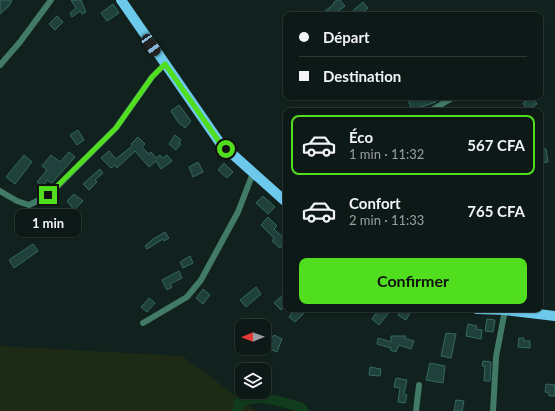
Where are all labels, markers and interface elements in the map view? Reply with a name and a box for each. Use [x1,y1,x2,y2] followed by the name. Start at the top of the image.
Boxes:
[323,28,370,46] text: Départ
[139,32,163,58] car
[323,67,401,85] text: Destination
[301,127,337,163] icon: car
[349,128,373,146] text: Éco
[467,136,525,154] text: 567 CFA
[217,140,235,158] route start
[349,146,424,162] text: 1 min · 11:32
[39,186,57,204] route end
[301,193,337,229] icon: car
[349,194,401,212] text: Confort
[467,202,525,220] text: 765 CFA
[15,209,81,237] callout: 1 min
[349,212,424,228] text: 2 min · 11:33
[32,215,64,231] text: 1 min
[299,258,527,304] button: Confirmer
[235,319,271,355] north arrow
[235,319,271,399] map controls
[235,363,271,399] button: layers

